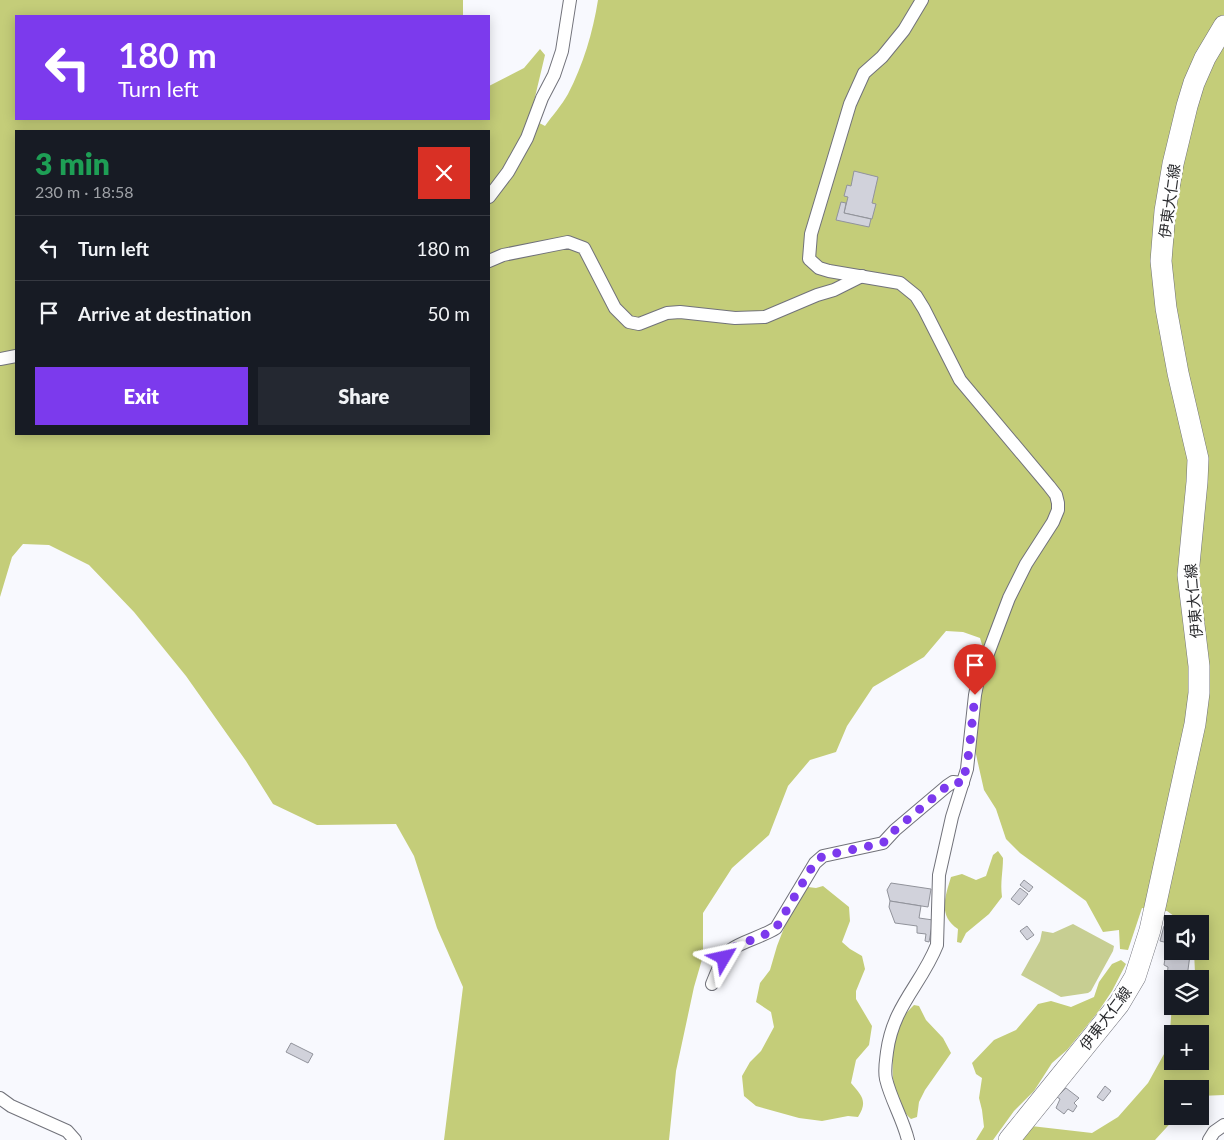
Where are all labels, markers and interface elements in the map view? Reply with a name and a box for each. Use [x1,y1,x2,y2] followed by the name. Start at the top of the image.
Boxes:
[118,33,217,75] text: 180 m
[35,35,100,100] icon: left
[118,75,199,102] text: Turn left
[35,145,110,181] text: 3 min
[418,147,470,199] button: close
[1155,163,1183,239] street label: 伊東大仁線
[35,182,134,201] text: 230 m · 18:58
[35,234,63,262] icon: left
[78,237,149,260] text: Turn left
[416,237,470,260] text: 180 m
[35,299,63,327] icon: arrive
[78,302,251,325] text: Arrive at destination
[427,302,470,325] text: 50 m
[35,367,248,425] button: Exit
[258,367,470,425] button: Share
[1181,563,1205,639] street label: 伊東大仁線
[954,644,996,695] pin
[961,651,989,679] icon: arrive
[1164,915,1209,1125] map controls
[1164,915,1209,960] button: sound
[697,931,749,983] position arrow
[1164,970,1209,1015] button: layers
[1075,983,1135,1053] street label: 伊東大仁線
[1164,1025,1209,1070] button: +
[1164,1080,1209,1125] button: −

